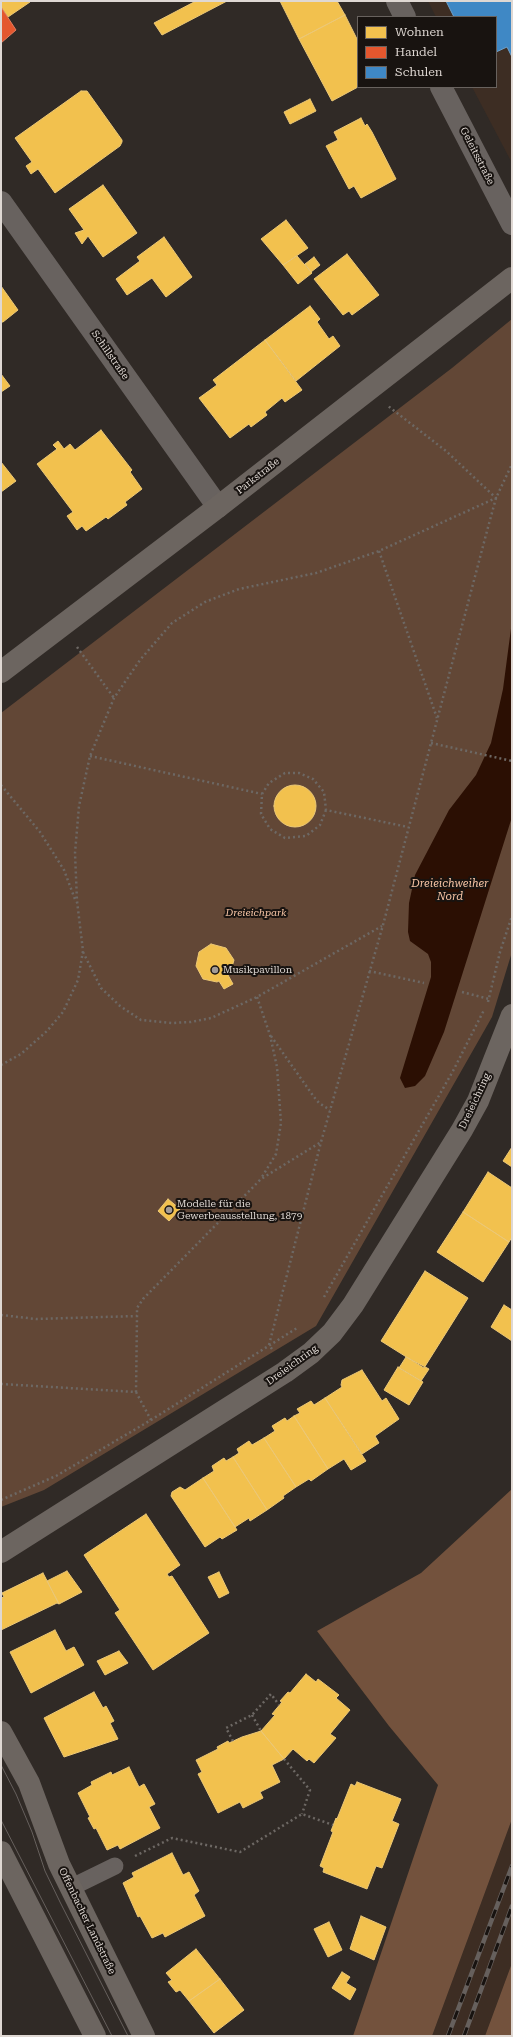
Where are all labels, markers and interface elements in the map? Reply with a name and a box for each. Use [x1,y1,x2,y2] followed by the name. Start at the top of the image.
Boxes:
[357,16,497,88] legend
[395,25,444,39] text: Wohnen
[395,45,437,59] text: Handel
[395,65,443,79] text: Schulen
[457,125,497,187] street label: Geleitsstraße
[89,328,131,382] street label: Schillstraße
[234,455,282,497] street label: Parkstraße
[411,877,489,903] water label: Dreieichweiher Nord
[226,907,286,919] park label: Dreieichpark
[223,964,292,976] place label: Musikpavillon
[210,965,220,975] marker: Musikpavillon
[457,1071,493,1131] street label: Dreieichring
[177,1198,302,1222] place label: Modelle für die Gewerbeausstellung, 1879
[164,1205,174,1215] marker: Modelle für die Gewerbeausstellung, 1879
[264,1342,320,1388] street label: Dreieichring
[56,1866,118,1976] street label: Offenbacher Landstraße

